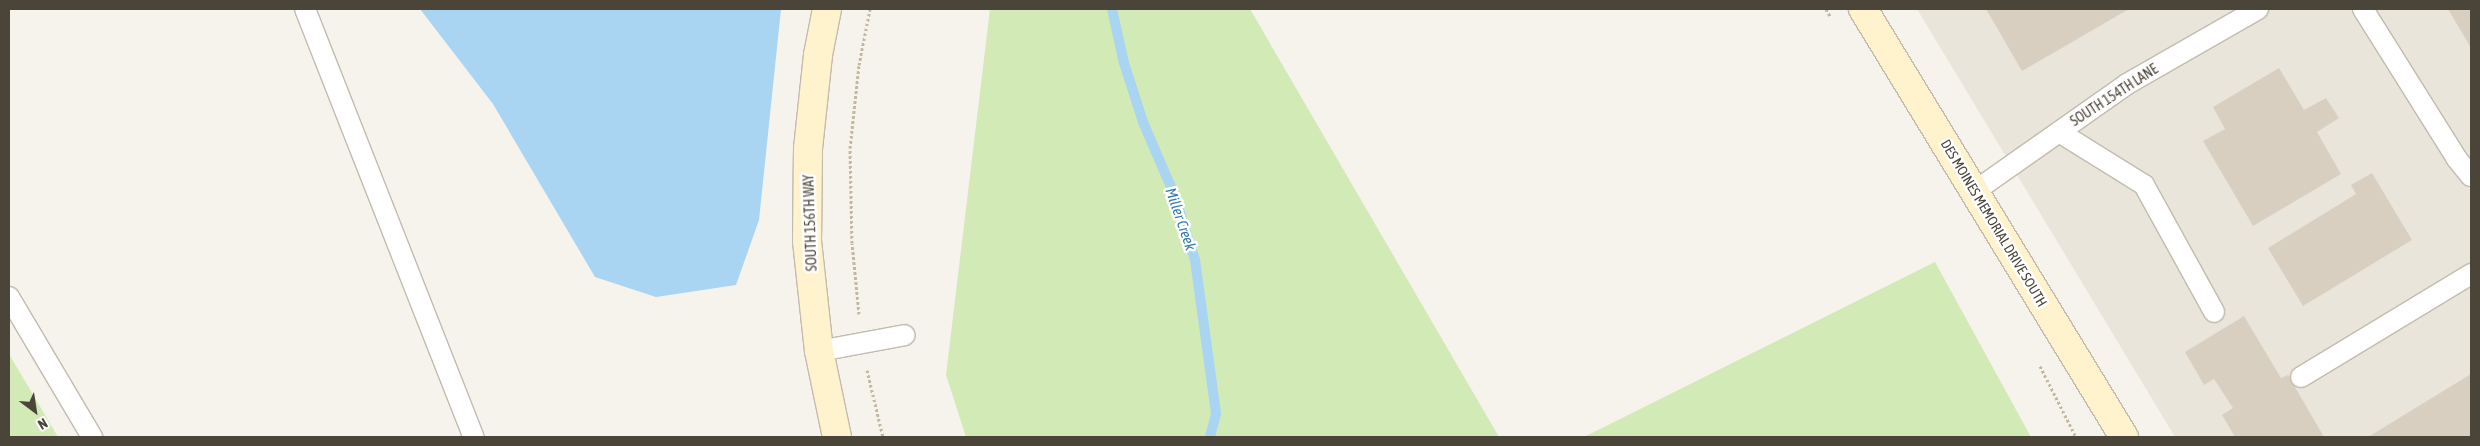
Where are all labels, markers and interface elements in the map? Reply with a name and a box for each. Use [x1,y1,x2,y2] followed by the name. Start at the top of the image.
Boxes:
[2067,60,2161,130] street label: SOUTH 154TH LANE
[1937,136,2051,310] street label: DES MOINES MEMORIAL DRIVE SOUTH
[800,174,820,272] street label: SOUTH 156TH WAY
[1162,185,1200,253] water label: Miller Creek
[10,386,60,436] north arrow
[35,415,50,433] text: N

